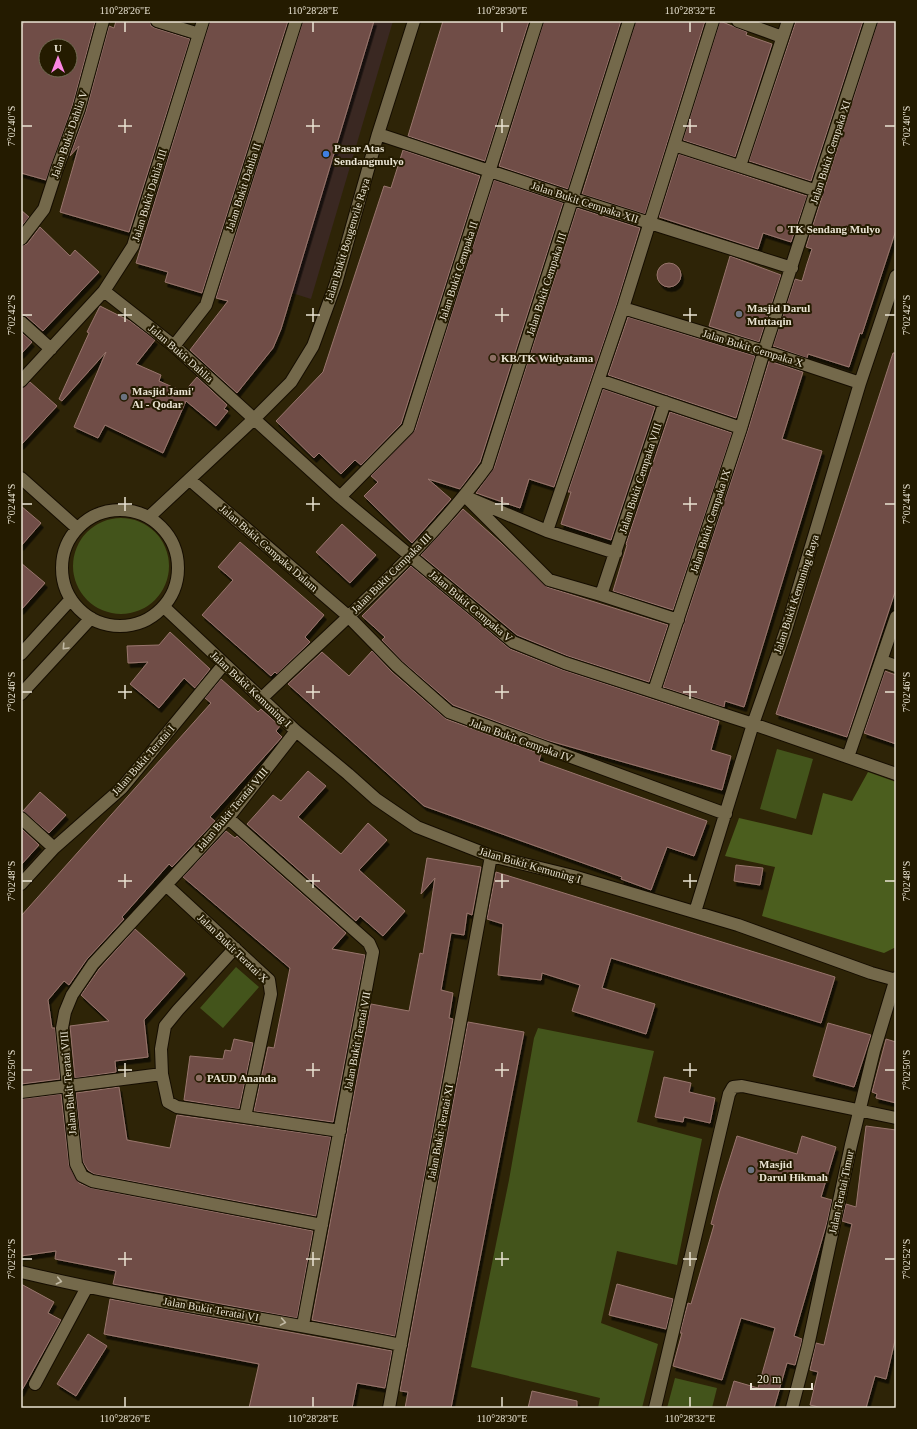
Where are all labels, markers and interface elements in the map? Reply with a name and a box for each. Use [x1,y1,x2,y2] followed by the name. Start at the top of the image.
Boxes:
[100,5,150,16] text: 110°28'26"E
[288,5,338,16] text: 110°28'28"E
[477,5,527,16] text: 110°28'30"E
[665,5,715,16] text: 110°28'32"E
[38,38,78,78] north arrow
[54,42,62,54] text: U
[48,88,90,180] street label: Jalan Bukit Dahlia V
[808,98,853,205] street label: Jalan Bukit Cempaka XI
[6,106,17,146] text: 7°02'40"S
[901,106,912,146] text: 7°02'40"S
[223,141,263,233] street label: Jalan Bukit Dahlia II
[334,142,404,167] place label: Pasar Atas Sendangmulyo
[129,147,169,242] street label: Jalan Bukit Dahlia III
[321,149,331,159] marker: Pasar Atas Sendangmulyo
[322,177,372,303] street label: Jalan Bukit Bougenvile Raya
[530,179,640,225] street label: Jalan Bukit Cempaka XII
[436,219,480,322] street label: Jalan Bukit Cempaka II
[788,223,881,235] place label: TK Sendang Mulyo
[775,224,785,234] marker: TK Sendang Mulyo
[524,231,568,337] street label: Jalan Bukit Cempaka III
[6,295,17,335] text: 7°02'42"S
[901,295,912,335] text: 7°02'42"S
[747,302,810,327] place label: Masjid Darul Muttaqin
[734,309,744,319] marker: Masjid Darul Muttaqin
[146,322,216,384] street label: Jalan Bukit Dahlia
[701,327,805,369] street label: Jalan Bukit Cempaka X
[501,352,594,364] place label: KB/TK Widyatama
[488,353,498,363] marker: KB/TK Widyatama
[132,385,194,410] place label: Masjid Jami' Al - Qodar
[119,392,129,402] marker: Masjid Jami' Al - Qodar
[616,421,664,535] street label: Jalan Bukit Cempaka VIII
[688,468,732,574] street label: Jalan Bukit Cempaka IX
[6,484,17,524] text: 7°02'44"S
[901,484,912,524] text: 7°02'44"S
[217,502,321,594] street label: Jalan Bukit Cempaka Dalam
[349,530,434,615] street label: Jalan Bukit Cempaka III
[771,533,821,655] street label: Jalan Bukit Kemuning Raya
[427,568,515,644] street label: Jalan Bukit Cempaka V
[62,642,69,650] one-way arrow
[208,649,294,730] street label: Jalan Bukit Kemuning I
[6,672,17,712] text: 7°02'46"S
[901,672,912,712] text: 7°02'46"S
[468,716,574,764] street label: Jalan Bukit Cempaka IV
[109,722,177,798] street label: Jalan Bukit Teratai I
[194,765,270,853] street label: Jalan Bukit Teratai VIII
[478,845,583,885] street label: Jalan Bukit Kemuning I
[6,861,17,901] text: 7°02'48"S
[901,861,912,901] text: 7°02'48"S
[195,911,271,985] street label: Jalan Bukit Teratai X
[342,990,373,1091] street label: Jalan Bukit Teratai VII
[57,1030,79,1135] street label: Jalan Bukit Teratai VIII
[6,1050,17,1090] text: 7°02'50"S
[901,1050,912,1090] text: 7°02'50"S
[207,1072,277,1084] place label: PAUD Ananda
[194,1073,204,1083] marker: PAUD Ananda
[425,1083,455,1181] street label: Jalan Bukit Teratai XI
[826,1149,856,1235] street label: Jalan Teratai Timur
[759,1158,828,1183] place label: Masjid Darul Hikmah
[746,1165,756,1175] marker: Masjid Darul Hikmah
[6,1239,17,1279] text: 7°02'52"S
[901,1239,912,1279] text: 7°02'52"S
[56,1276,62,1285] one-way arrow
[162,1295,260,1323] street label: Jalan Bukit Teratai VI
[280,1317,286,1325] one-way arrow
[751,1365,812,1391] scale bar
[757,1372,782,1386] text: 20 m
[100,1413,150,1424] text: 110°28'26"E
[288,1413,338,1424] text: 110°28'28"E
[477,1413,527,1424] text: 110°28'30"E
[665,1413,715,1424] text: 110°28'32"E

